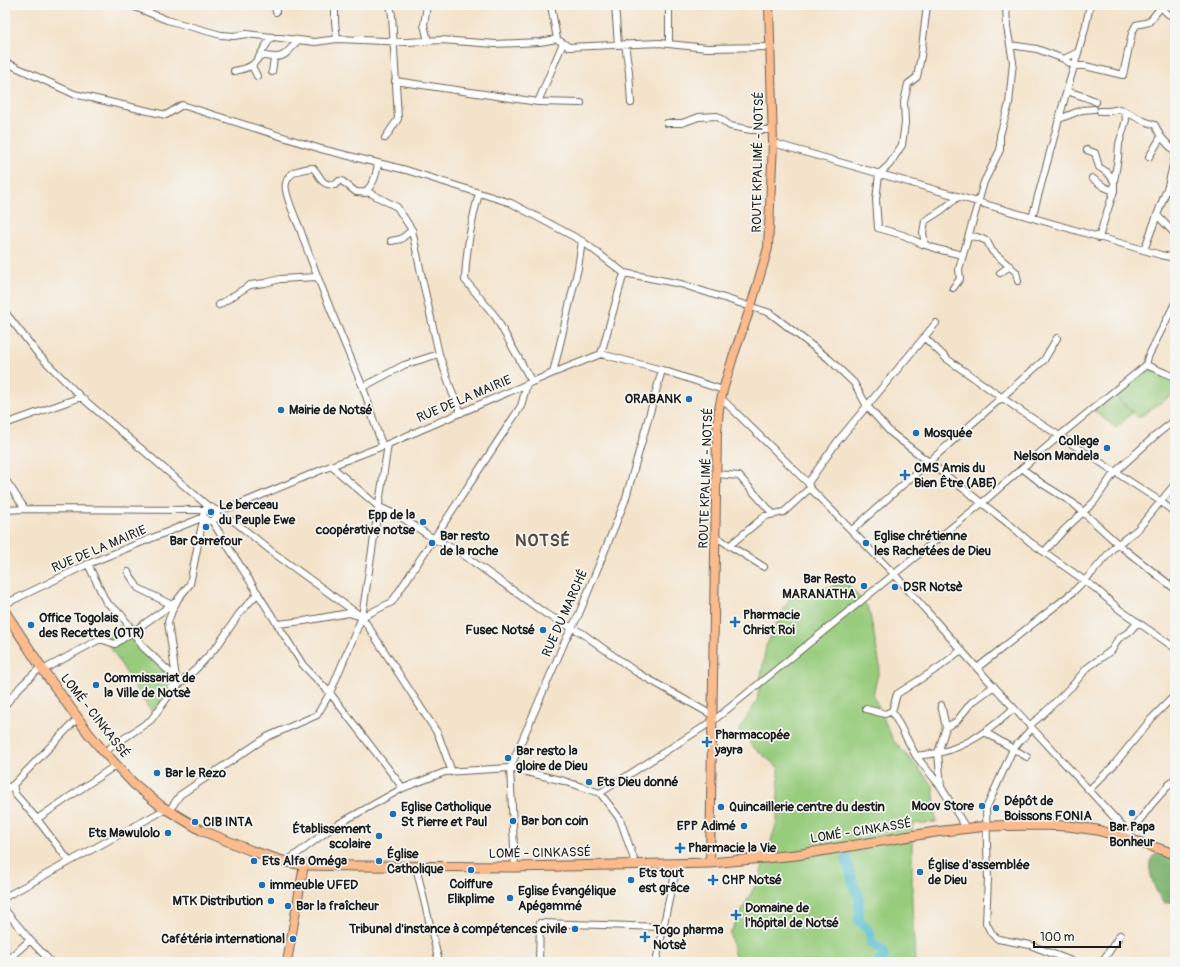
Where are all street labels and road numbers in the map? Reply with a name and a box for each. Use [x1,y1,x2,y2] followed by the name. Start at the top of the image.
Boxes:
[749,91,767,233] street label: ROUTE KPALIMÉ - NOTSÉ
[414,372,514,426] street label: RUE DE LA MAIRIE
[696,407,716,549] street label: ROUTE KPALIMÉ - NOTSÉ
[49,522,149,576] street label: RUE DE LA MAIRIE
[539,567,591,659] street label: RUE DU MARCHÉ
[57,671,133,761] street label: LOMÉ - CINKASSÉ
[809,815,913,847] street label: LOMÉ - CINKASSÉ
[489,844,591,862] street label: LOMÉ - CINKASSÉ

